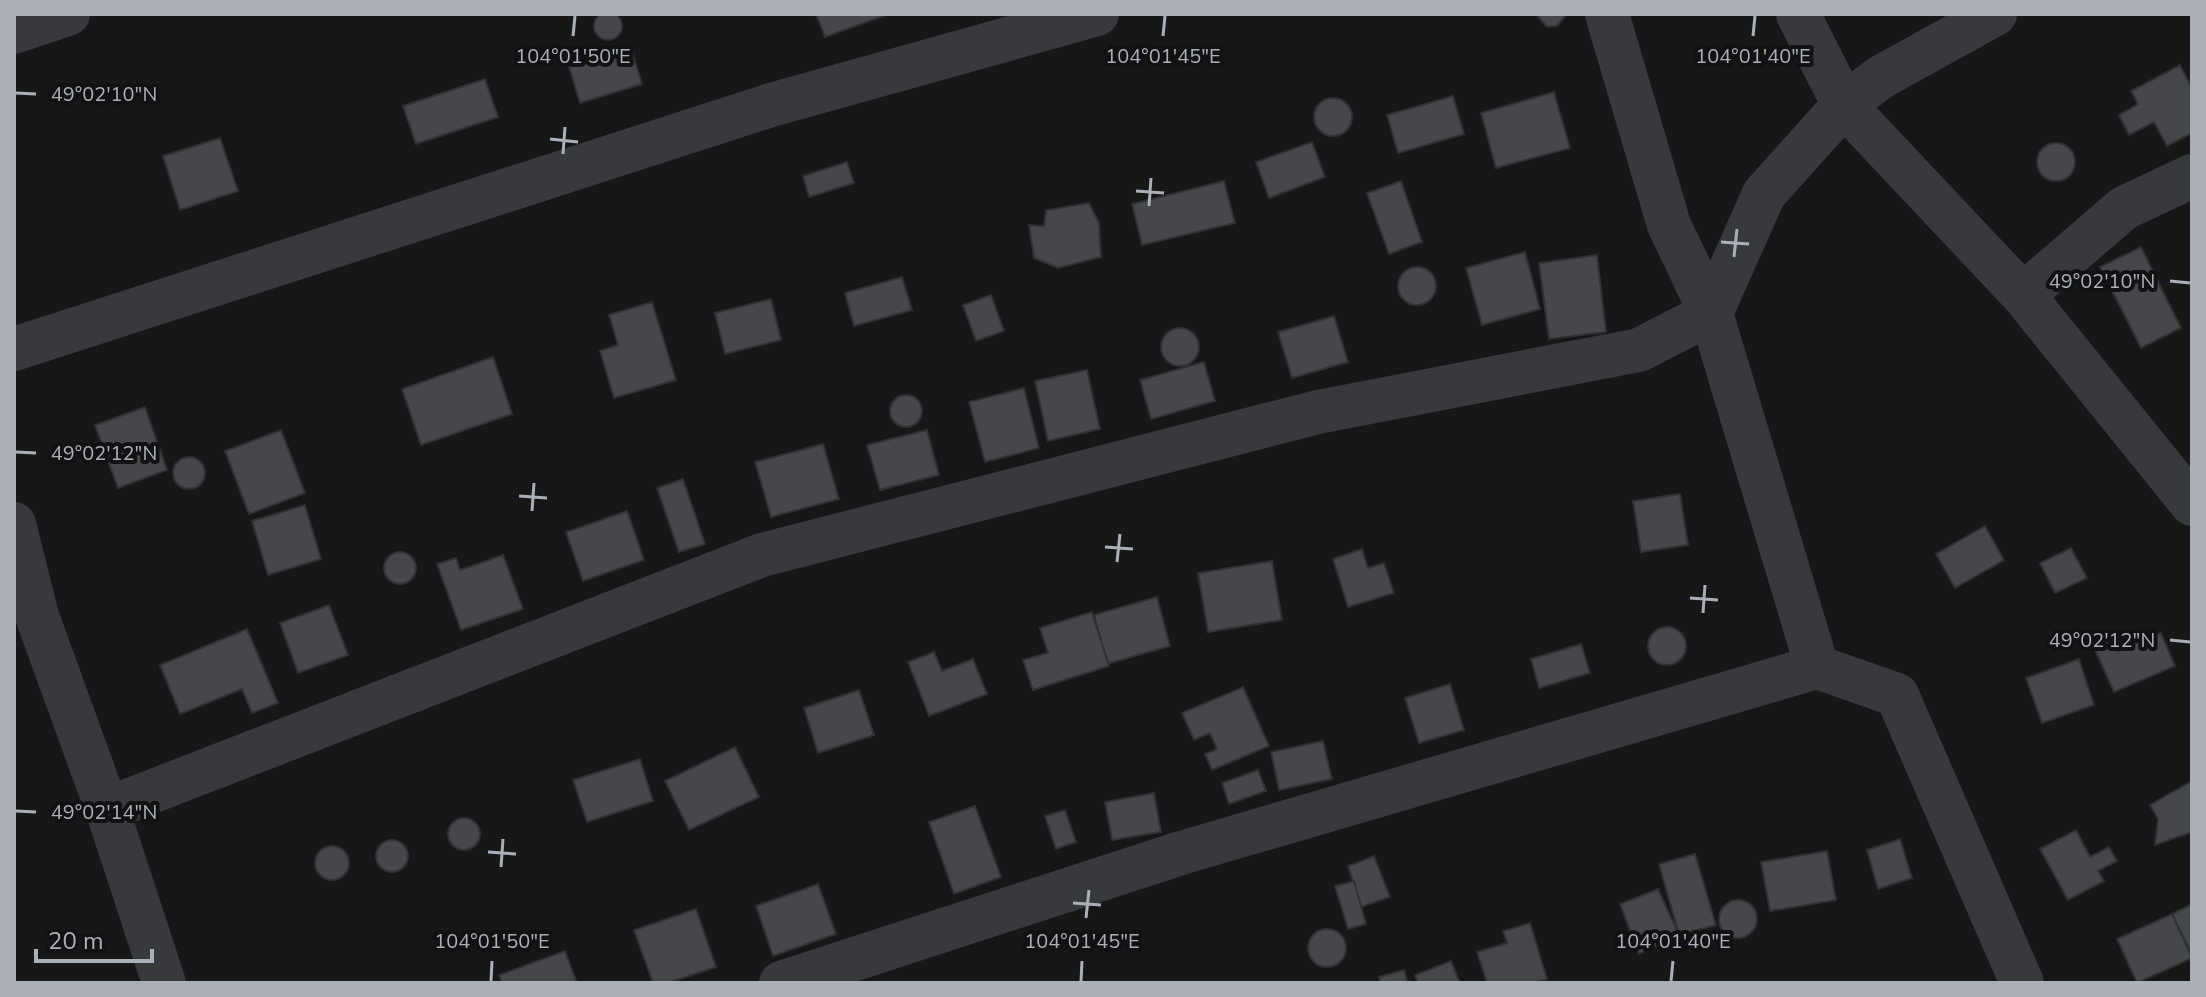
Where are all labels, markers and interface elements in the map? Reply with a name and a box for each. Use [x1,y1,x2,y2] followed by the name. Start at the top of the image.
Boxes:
[515,43,631,70] text: 104°01'50"E
[1105,43,1221,70] text: 104°01'45"E
[1695,43,1811,70] text: 104°01'40"E
[51,81,157,108] text: 49°02'10"N
[2049,268,2155,295] text: 49°02'10"N
[51,440,157,467] text: 49°02'12"N
[2049,627,2155,654] text: 49°02'12"N
[51,799,157,826] text: 49°02'14"N
[36,913,152,963] scale bar
[48,925,104,957] text: 20 m
[434,928,550,955] text: 104°01'50"E
[1024,928,1140,955] text: 104°01'45"E
[1615,928,1731,955] text: 104°01'40"E

